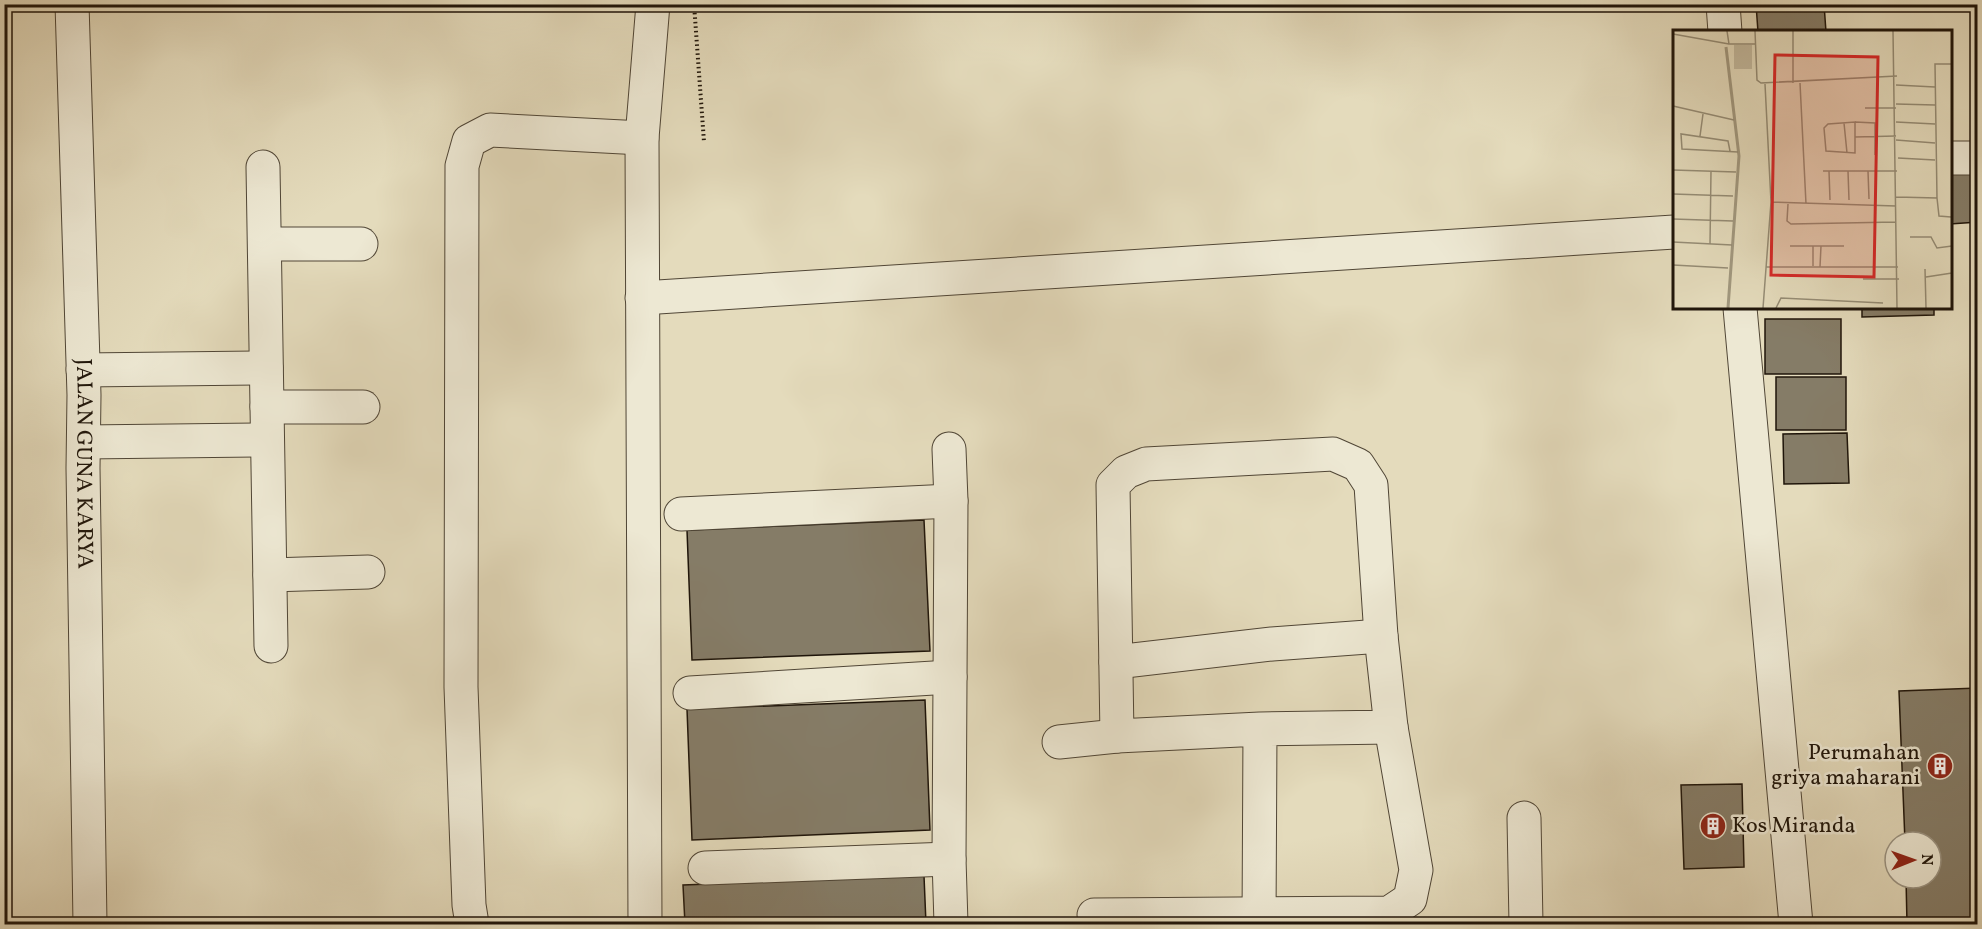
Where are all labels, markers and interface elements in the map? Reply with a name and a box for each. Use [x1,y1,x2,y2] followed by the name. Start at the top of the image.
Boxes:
[1673,30,1952,309] inset map
[67,358,100,569] street label: JALAN GUNA KARYA
[1771,738,1920,794] place label: Perumahan griya maharani
[1925,751,1955,781] building icon: Perumahan griya maharani
[1698,811,1728,841] building icon: Kos Miranda
[1732,811,1855,842] place label: Kos Miranda
[1883,830,1943,890] north arrow
[1915,854,1937,866] text: N

